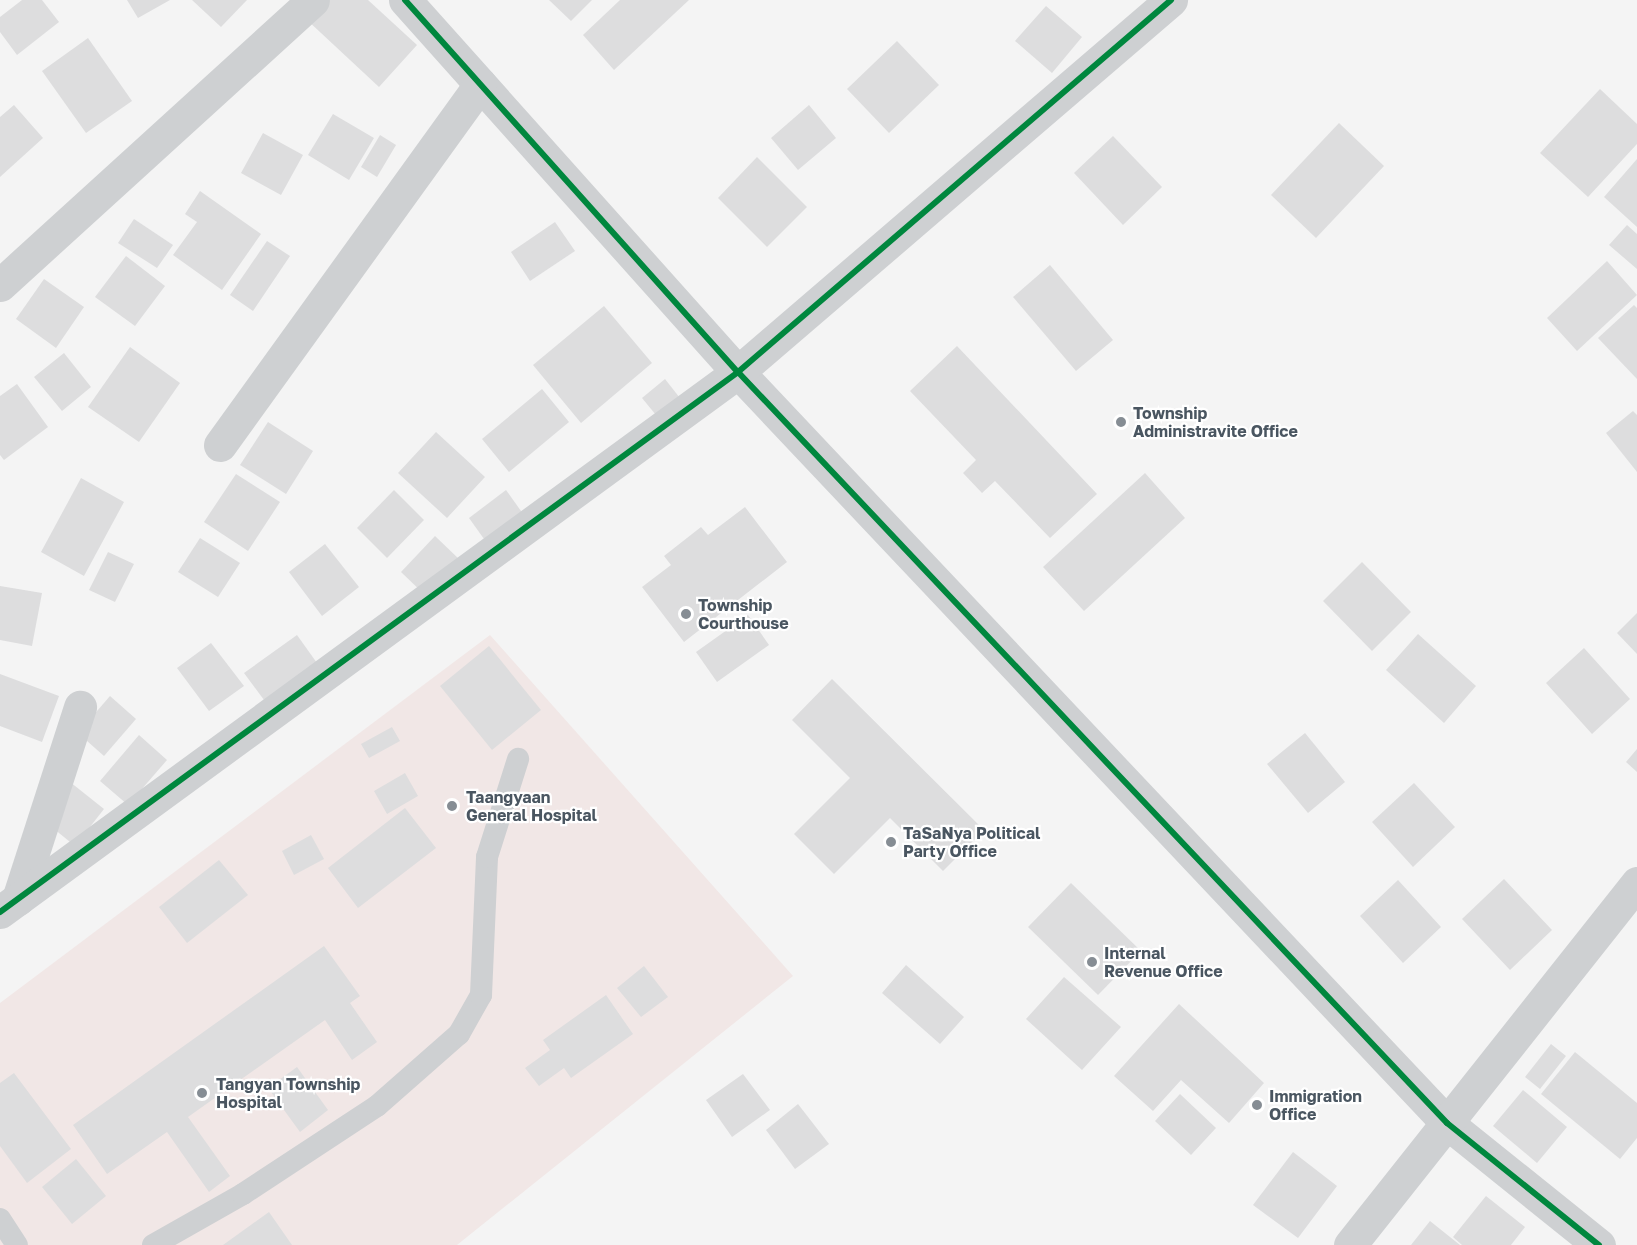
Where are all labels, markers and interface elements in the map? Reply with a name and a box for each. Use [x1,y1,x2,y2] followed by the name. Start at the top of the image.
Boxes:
[1133,403,1298,441] place label: Township Administravite Office
[1114,415,1128,429] marker: Township Administravite Office
[698,595,789,633] place label: Township Courthouse
[679,607,693,621] marker: Township Courthouse
[466,787,597,825] place label: Taangyaan General Hospital
[443,797,461,815] marker: Taangyaan General Hospital
[903,823,1040,861] place label: TaSaNya Political Party Office
[884,835,898,849] marker: TaSaNya Political Party Office
[1104,943,1223,981] place label: Internal Revenue Office
[1085,955,1099,969] marker: Internal Revenue Office
[216,1074,360,1112] place label: Tangyan Township Hospital
[193,1084,211,1102] marker: Tangyan Township Hospital
[1269,1086,1362,1124] place label: Immigration Office
[1250,1098,1264,1112] marker: Immigration Office

